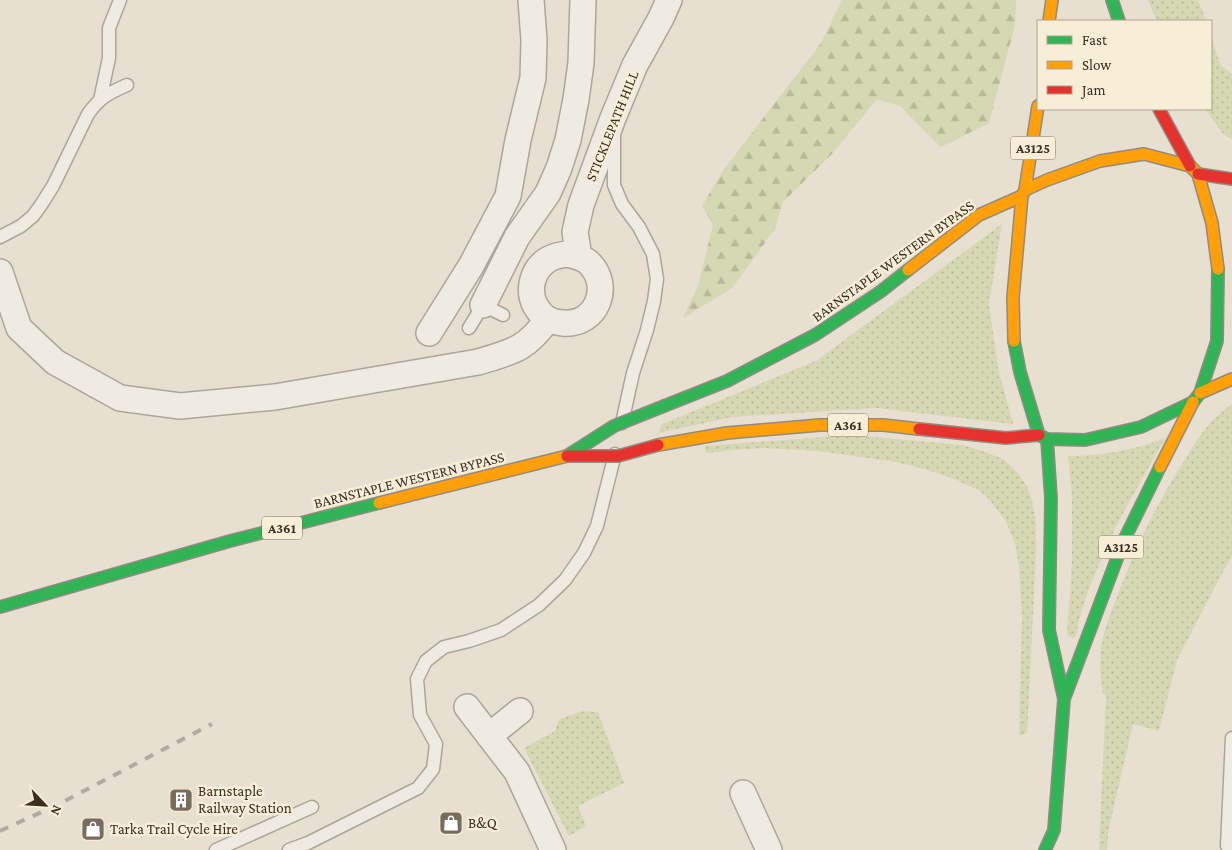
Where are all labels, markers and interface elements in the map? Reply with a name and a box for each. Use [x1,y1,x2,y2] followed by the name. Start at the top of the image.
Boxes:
[1037,20,1212,110] legend
[1082,32,1108,48] text: Fast
[1082,57,1112,73] text: Slow
[582,68,642,184] street label: STICKLEPATH HILL
[1080,82,1105,99] text: Jam
[1010,136,1056,160] road number: A3125
[809,197,977,325] street label: BARNSTAPLE WESTERN BYPASS
[828,414,868,436] road number: A361
[312,449,506,511] street label: BARNSTAPLE WESTERN BYPASS
[262,516,302,540] road number: A361
[1098,536,1144,558] road number: A3125
[20,780,70,830] north arrow
[198,783,292,817] place label: Barnstaple Railway Station
[168,787,194,813] building icon: Barnstaple Railway Station
[47,803,66,819] text: N
[438,810,464,836] shop icon: B&Q
[468,815,498,831] place label: B&Q
[80,816,106,842] shop icon: Tarka Trail Cycle Hire
[110,821,238,838] place label: Tarka Trail Cycle Hire

